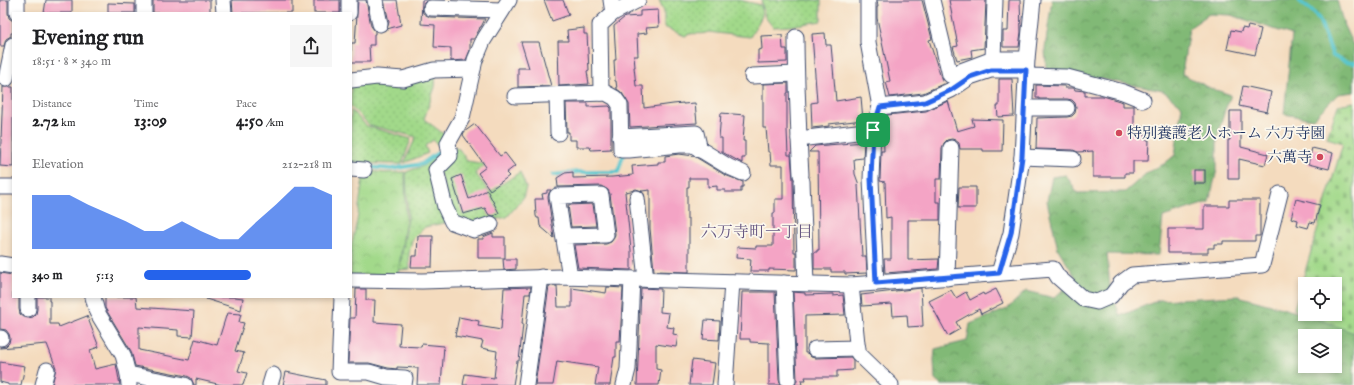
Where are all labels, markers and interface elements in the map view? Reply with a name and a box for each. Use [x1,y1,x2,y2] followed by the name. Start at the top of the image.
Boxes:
[32,24,144,52] text: Evening run
[290,25,332,67] button: share
[32,53,111,70] text: 18:51 · 8 × 340 m
[32,97,72,111] text: Distance
[134,97,158,111] text: Time
[236,97,257,111] text: Pace
[32,111,59,132] text: 2.72
[134,111,167,132] text: 13:09
[236,111,263,132] text: 4:50
[856,113,890,147] pin
[59,116,75,130] text: km
[263,116,284,130] text: /km
[862,119,884,141] icon: arrive
[1127,124,1325,143] place label: 特別養護老人ホーム 六万寺園
[1114,128,1124,138] marker: 特別養護老人ホーム 六万寺園
[1267,148,1312,167] place label: 六萬寺
[1315,152,1325,162] marker: 六萬寺
[32,156,84,173] text: Elevation
[282,156,332,173] text: 212–218 m
[701,223,813,243] district label: 六万寺町一丁目
[32,267,63,284] text: 340 m
[96,267,114,284] text: 5:13
[1298,277,1342,373] map controls
[1298,277,1342,321] button: locate
[1298,329,1342,373] button: layers

